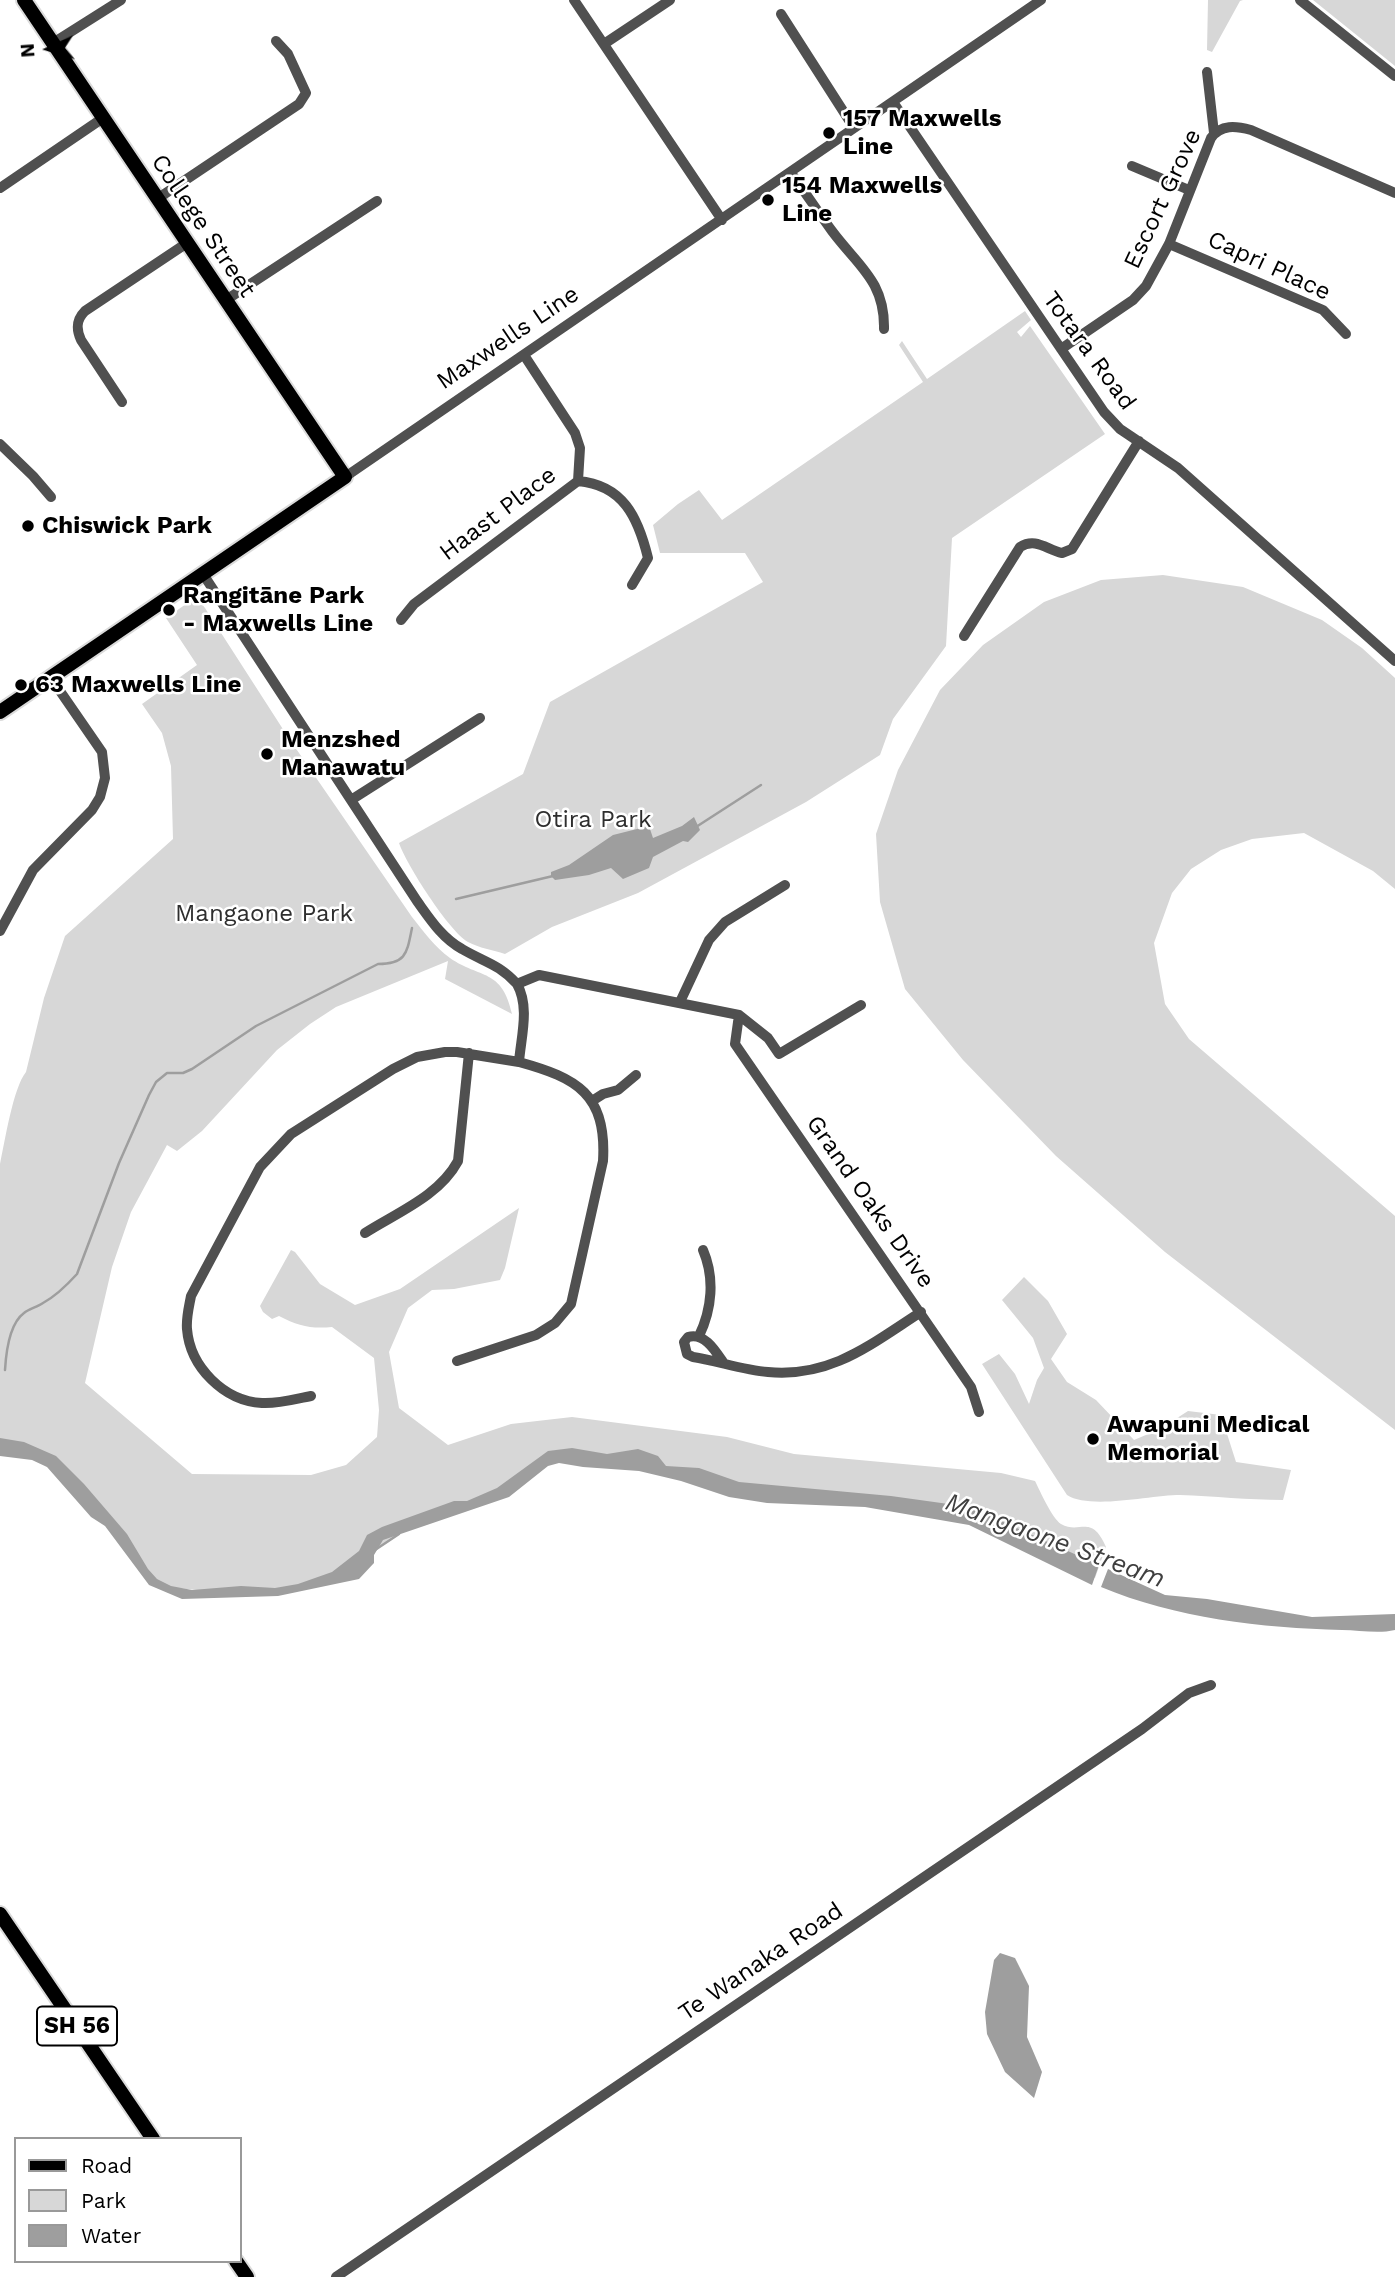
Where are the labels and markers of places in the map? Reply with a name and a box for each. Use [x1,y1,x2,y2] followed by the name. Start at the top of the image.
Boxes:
[843,105,1002,161] place label: 157 Maxwells Line
[821,125,837,141] marker: 157 Maxwells Line
[782,172,942,228] place label: 154 Maxwells Line
[760,192,776,208] marker: 154 Maxwells Line
[42,512,212,540] place label: Chiswick Park
[20,518,36,534] marker: Chiswick Park
[183,582,373,638] place label: Rangitāne Park - Maxwells Line
[161,602,177,618] marker: Rangitāne Park - Maxwells Line
[35,671,241,699] place label: 63 Maxwells Line
[13,677,29,693] marker: 63 Maxwells Line
[281,726,405,782] place label: Menzshed Manawatu
[259,746,275,762] marker: Menzshed Manawatu
[1107,1411,1309,1467] place label: Awapuni Medical Memorial
[1085,1431,1101,1447] marker: Awapuni Medical Memorial

